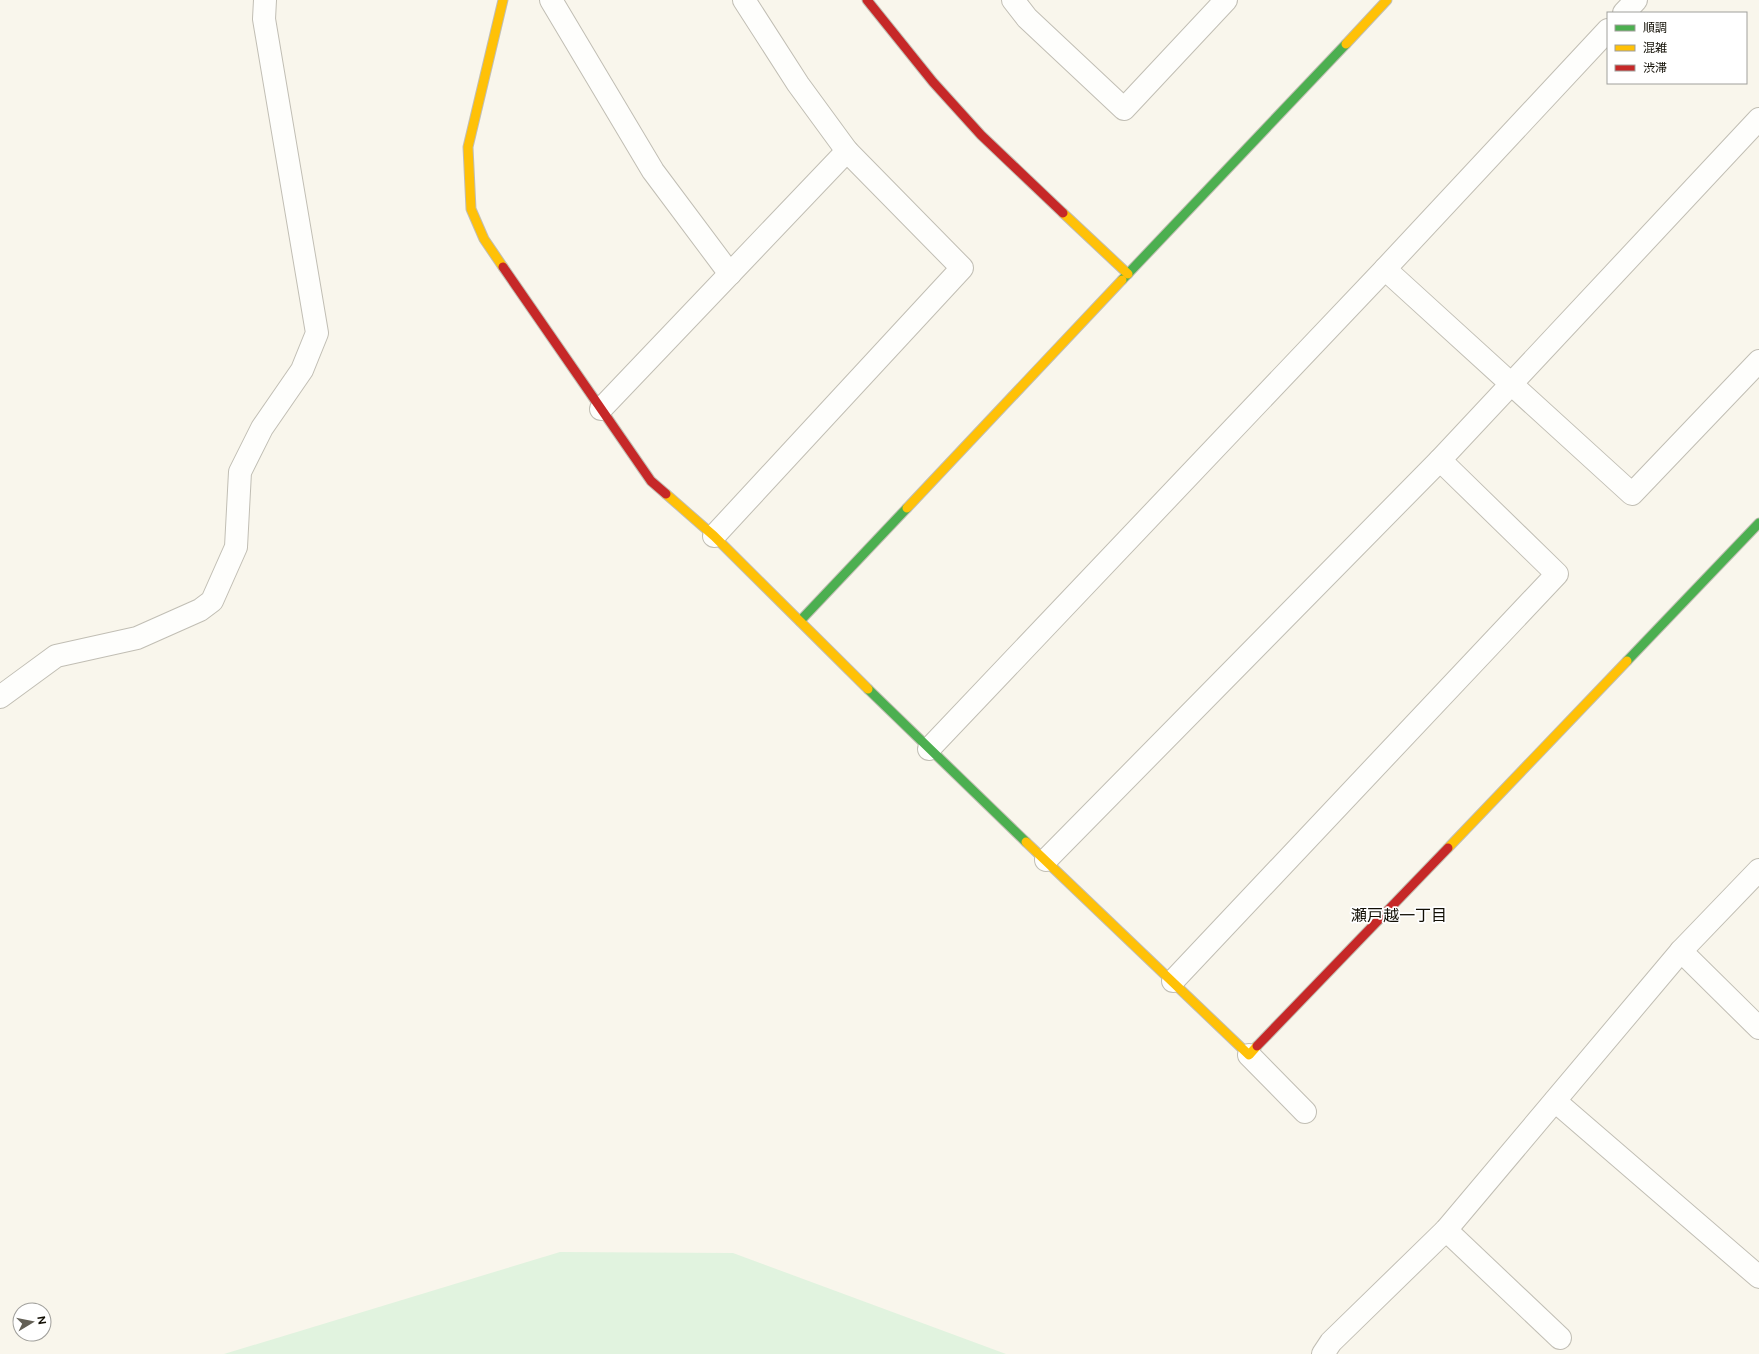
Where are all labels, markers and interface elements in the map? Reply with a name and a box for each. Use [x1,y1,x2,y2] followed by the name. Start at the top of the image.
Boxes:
[1607,12,1747,84] legend
[1643,21,1667,35] text: 順調
[1643,41,1667,55] text: 混雑
[1643,61,1667,75] text: 渋滞
[1351,906,1447,925] district label: 瀬戸越一丁目
[12,1302,52,1342] north arrow
[34,1315,48,1326] text: N

